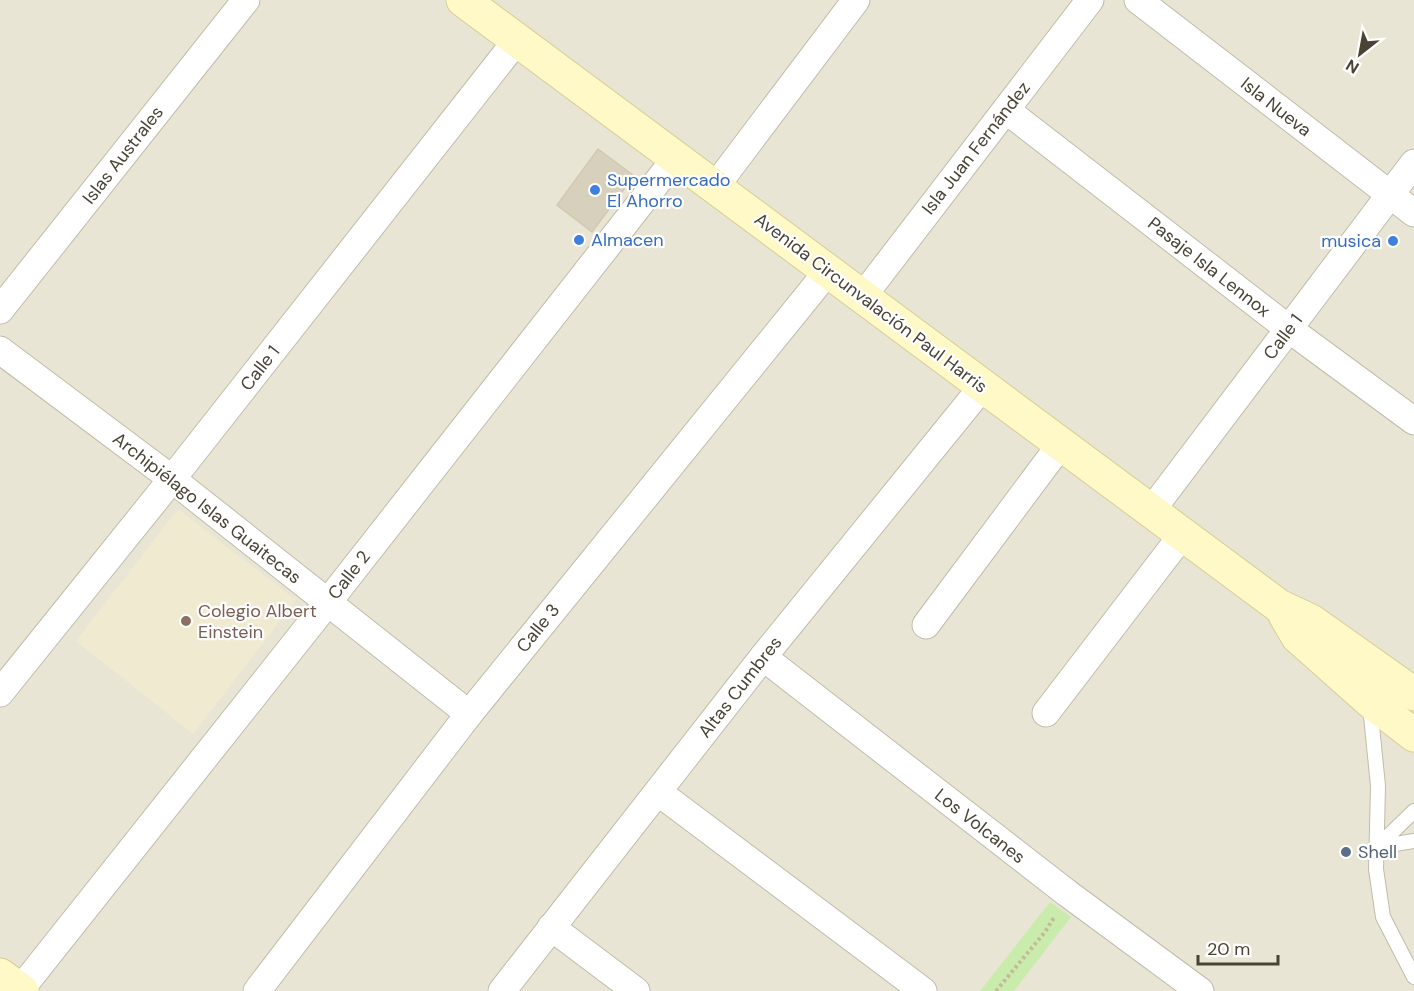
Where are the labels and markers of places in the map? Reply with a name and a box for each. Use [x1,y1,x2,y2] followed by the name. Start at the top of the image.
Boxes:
[607,168,731,213] place label: Supermercado El Ahorro
[588,183,602,197] marker: Supermercado El Ahorro
[591,228,664,252] place label: Almacen
[1321,229,1381,253] place label: musica
[572,233,586,247] marker: Almacen
[1386,234,1400,248] marker: musica
[198,599,317,644] place label: Colegio Albert Einstein
[179,614,193,628] marker: Colegio Albert Einstein
[1358,840,1397,864] place label: Shell
[1339,845,1353,859] marker: Shell

